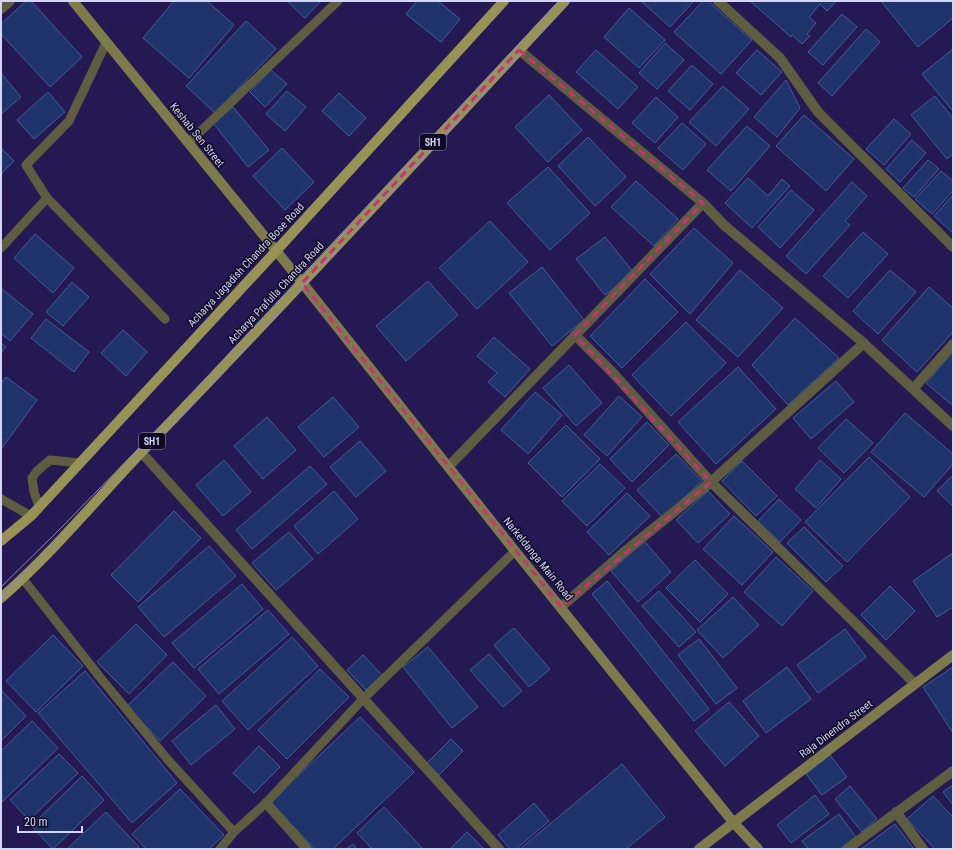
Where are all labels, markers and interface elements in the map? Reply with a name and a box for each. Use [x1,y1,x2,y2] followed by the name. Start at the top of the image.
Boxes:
[167,100,227,170] street label: Keshab Sen Street
[420,134,446,150] road number: SH1
[185,200,307,330] street label: Acharya Jagadish Chandra Bose Road
[225,239,327,347] street label: Acharya Prafulla Chandra Road
[139,433,165,449] road number: SH1
[500,515,576,603] street label: Narkeldanga Main Road
[797,697,875,761] street label: Raja Dinendra Street
[18,808,82,834] scale bar
[24,815,48,829] text: 20 m

